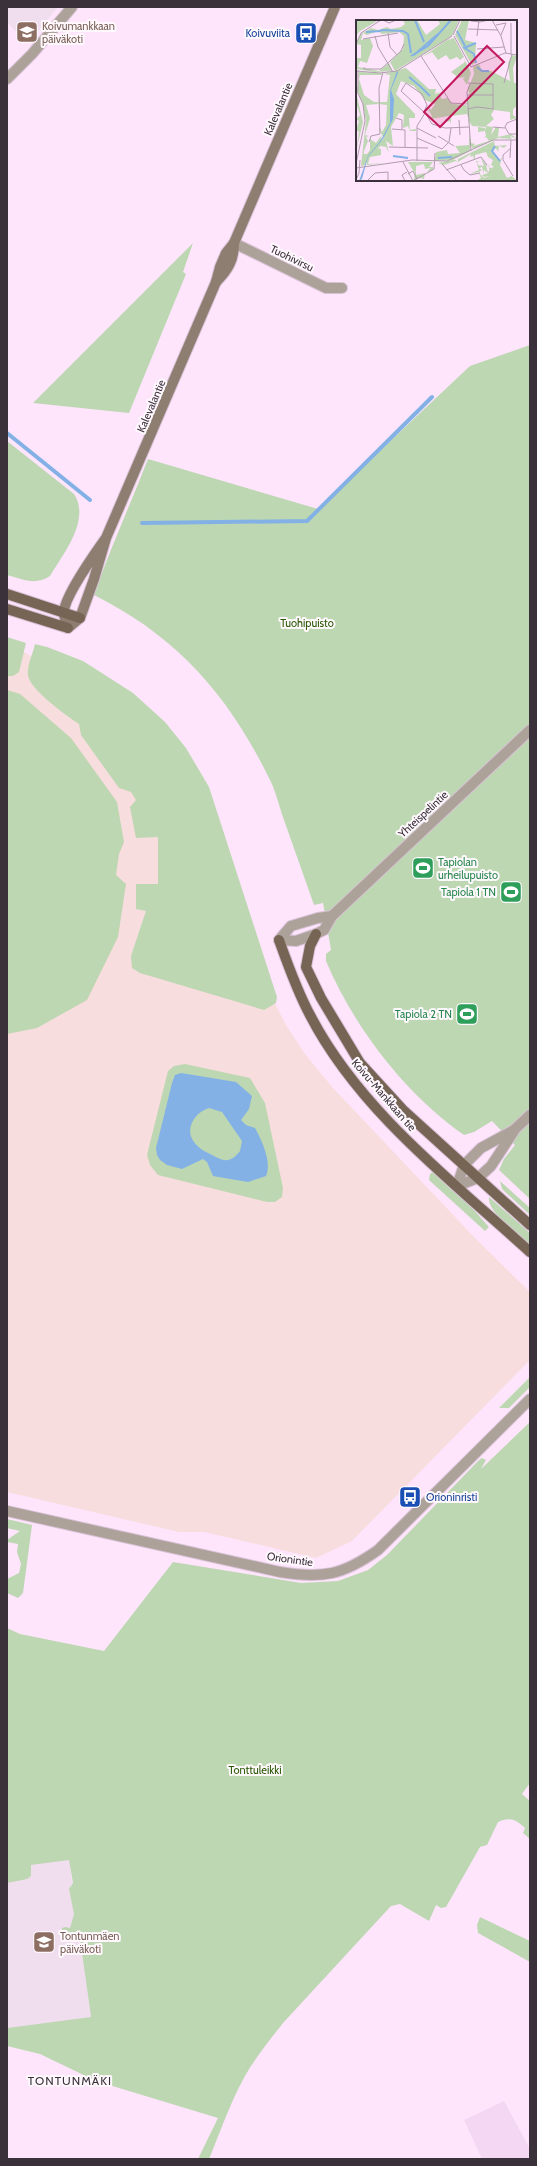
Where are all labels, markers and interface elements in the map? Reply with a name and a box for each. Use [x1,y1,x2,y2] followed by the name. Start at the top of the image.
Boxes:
[14,19,40,45] school or university icon: Koivumankkaan päiväkoti
[42,19,115,46] place label: Koivumankkaan päiväkoti
[293,20,319,46] bus stop icon: Koivuviita
[356,20,517,181] inset map
[246,26,291,40] place label: Koivuviita
[261,80,296,137] street label: Kalevalantie
[268,242,316,275] street label: Tuohivirsu
[134,377,169,434] street label: Kalevalantie
[280,616,334,630] park label: Tuohipuisto
[395,787,451,841] street label: Yhteispelintie
[410,855,436,881] sports icon: Tapiolan urheilupuisto
[438,855,498,882] place label: Tapiolan urheilupuisto
[498,879,524,905] sports icon: Tapiola 1 TN
[441,885,496,899] place label: Tapiola 1 TN
[454,1001,480,1027] sports icon: Tapiola 2 TN
[395,1007,452,1021] place label: Tapiola 2 TN
[349,1056,419,1134] street label: Koivu-Mankkaan tie
[397,1484,423,1510] bus stop icon: Orioninristi
[426,1490,477,1504] place label: Orioninristi
[266,1549,314,1569] street label: Orionintie
[229,1763,281,1777] park label: Tonttuleikki
[31,1929,57,1955] school or university icon: Tontunmäen päiväkoti
[60,1929,119,1956] place label: Tontunmäen päiväkoti
[28,2073,112,2088] district label: TONTUNMÄKI

